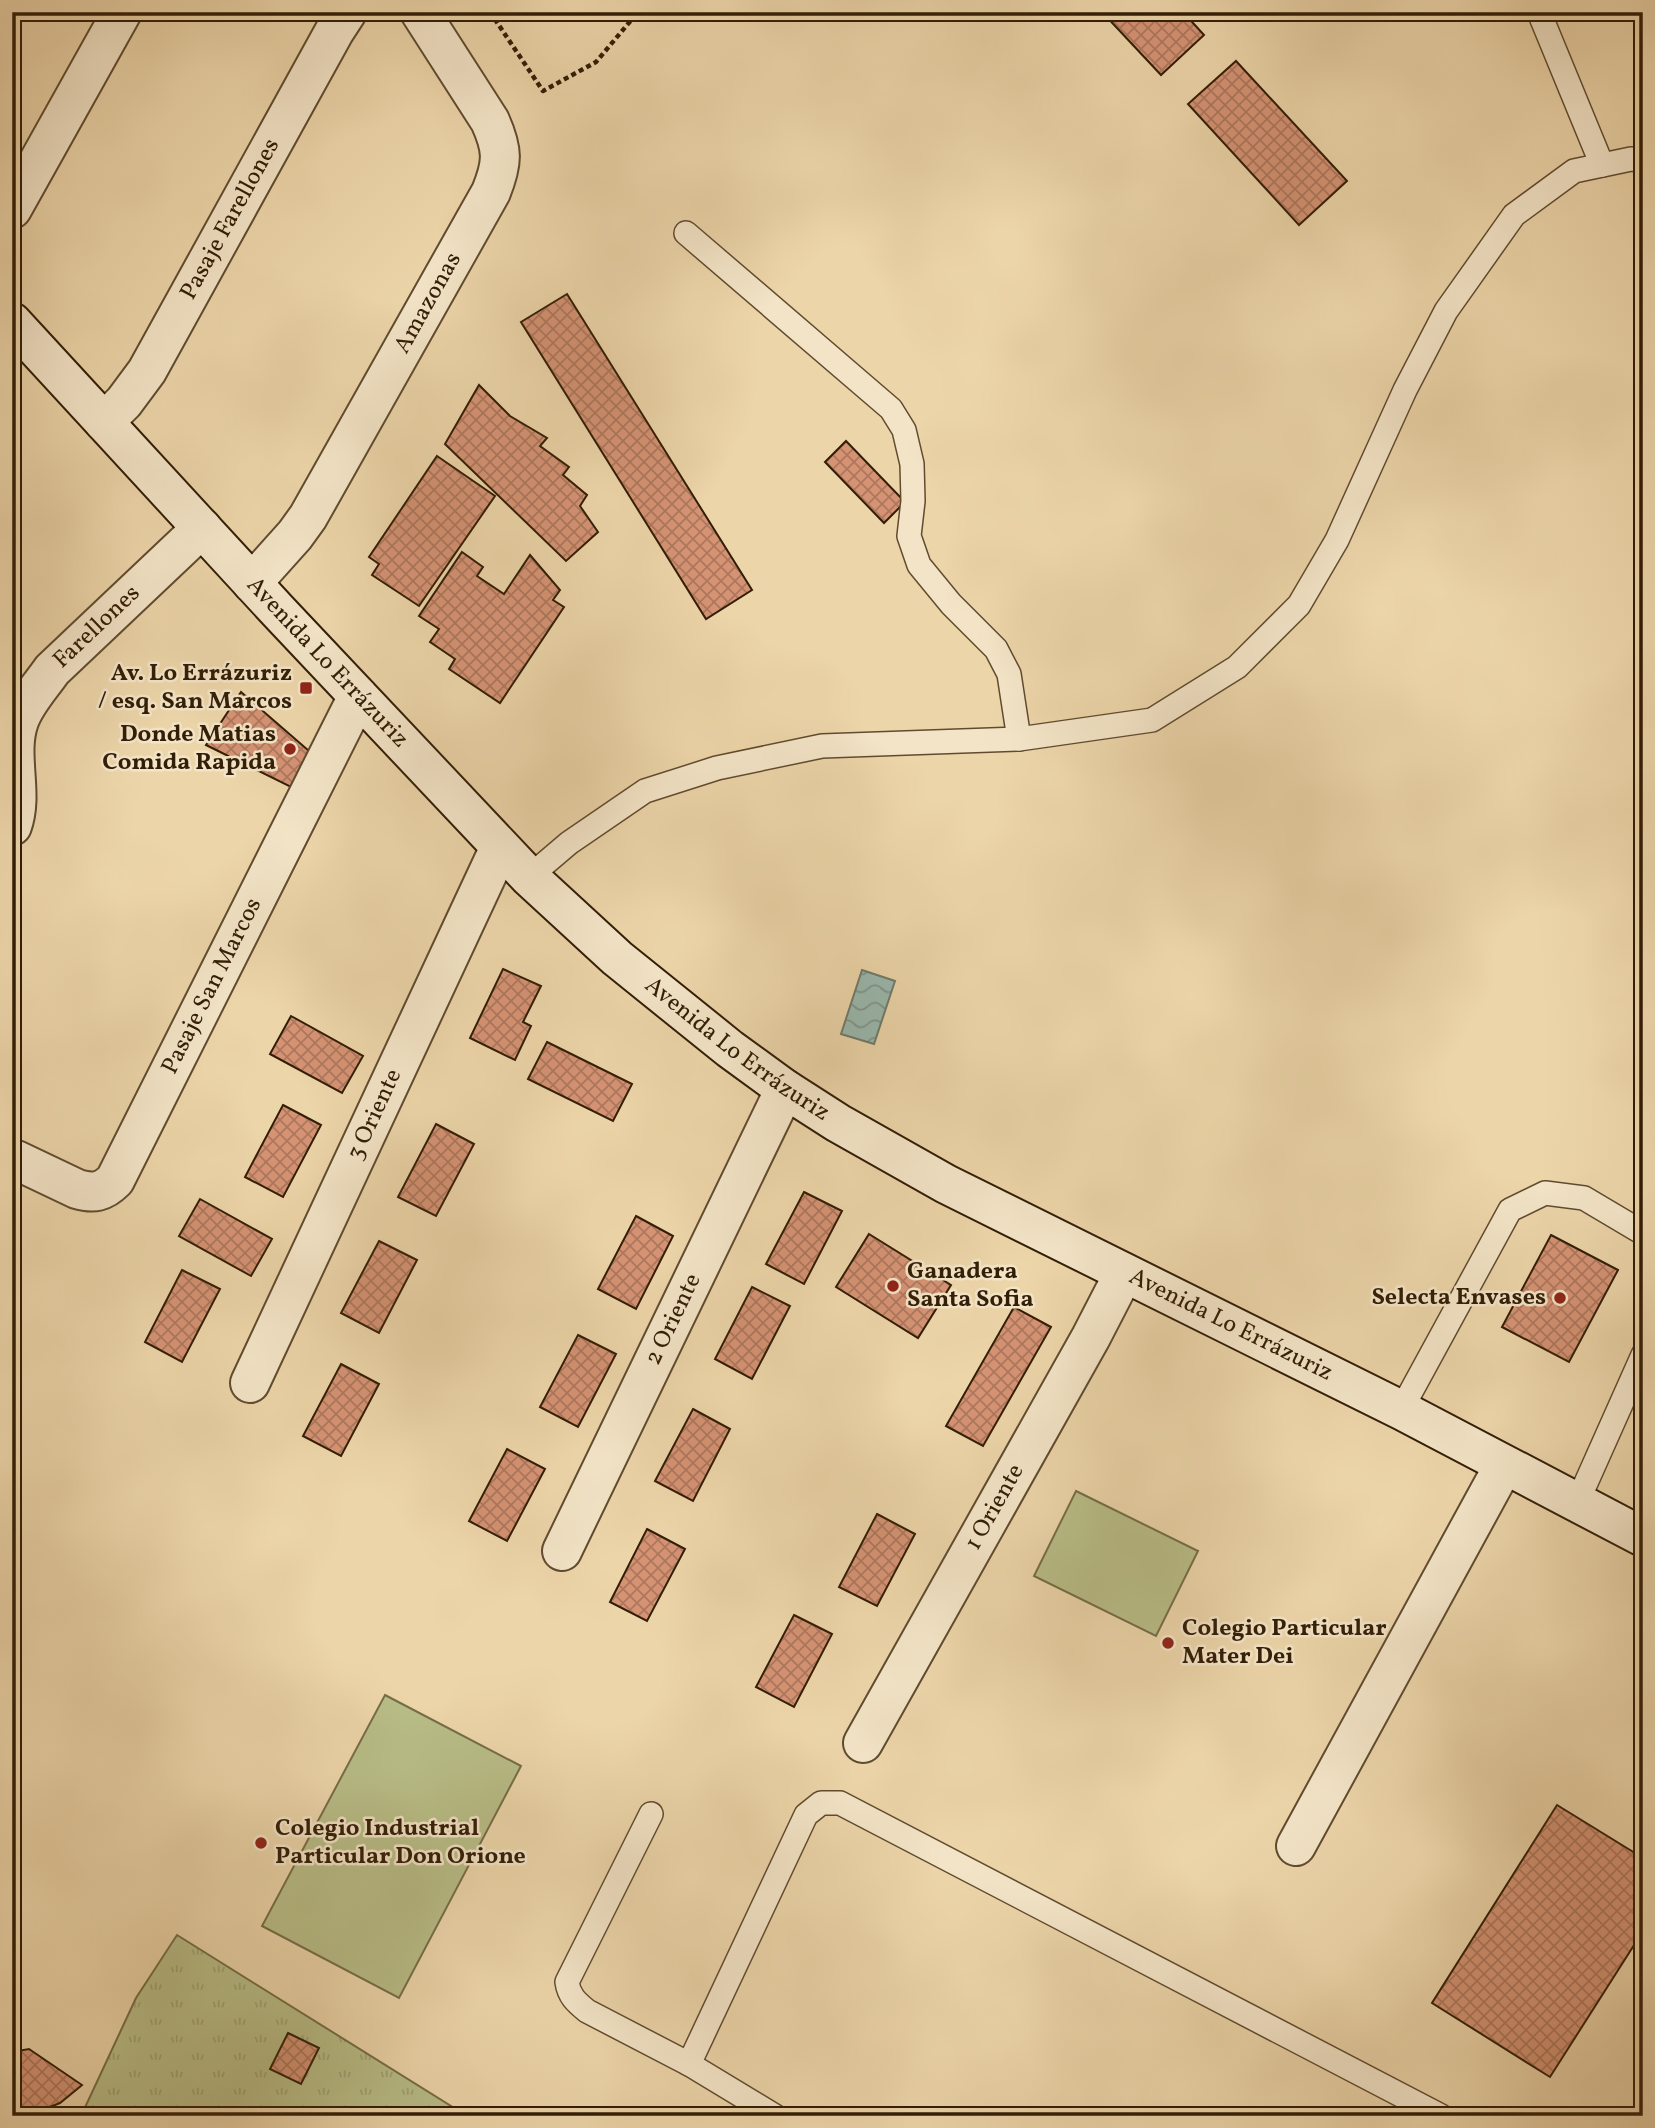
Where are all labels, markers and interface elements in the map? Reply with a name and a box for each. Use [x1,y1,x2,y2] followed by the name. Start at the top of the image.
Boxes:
[172,132,289,306] street label: Pasaje Farellones
[386,246,471,360] street label: Amazonas
[238,570,416,756] street label: Avenida Lo Errázuriz
[46,578,148,677] street label: Farellones
[98,657,292,719] place label: Av. Lo Errázuriz / esq. San Marcos
[298,680,314,696] marker: Av. Lo Errázuriz / esq. San Marcos
[102,718,276,780] place label: Donde Matias Comida Rapida
[282,741,298,757] marker: Donde Matias Comida Rapida
[154,892,271,1080] street label: Pasaje San Marcos
[637,969,836,1130] street label: Avenida Lo Errázuriz
[339,1063,411,1166] street label: 3 Oriente
[907,1255,1033,1317] place label: Ganadera Santa Sofia
[1123,1260,1338,1390] street label: Avenida Lo Errázuriz
[637,1268,710,1371] street label: 2 Oriente
[885,1278,901,1294] marker: Ganadera Santa Sofia
[1371,1281,1546,1315] place label: Selecta Envases
[1552,1290,1568,1306] marker: Selecta Envases
[957,1458,1033,1557] street label: 1 Oriente
[1182,1612,1387,1674] place label: Colegio Particular Mater Dei
[1160,1635,1176,1651] marker: Colegio Particular Mater Dei
[275,1812,526,1874] place label: Colegio Industrial Particular Don Orione
[253,1835,269,1851] marker: Colegio Industrial Particular Don Orione

